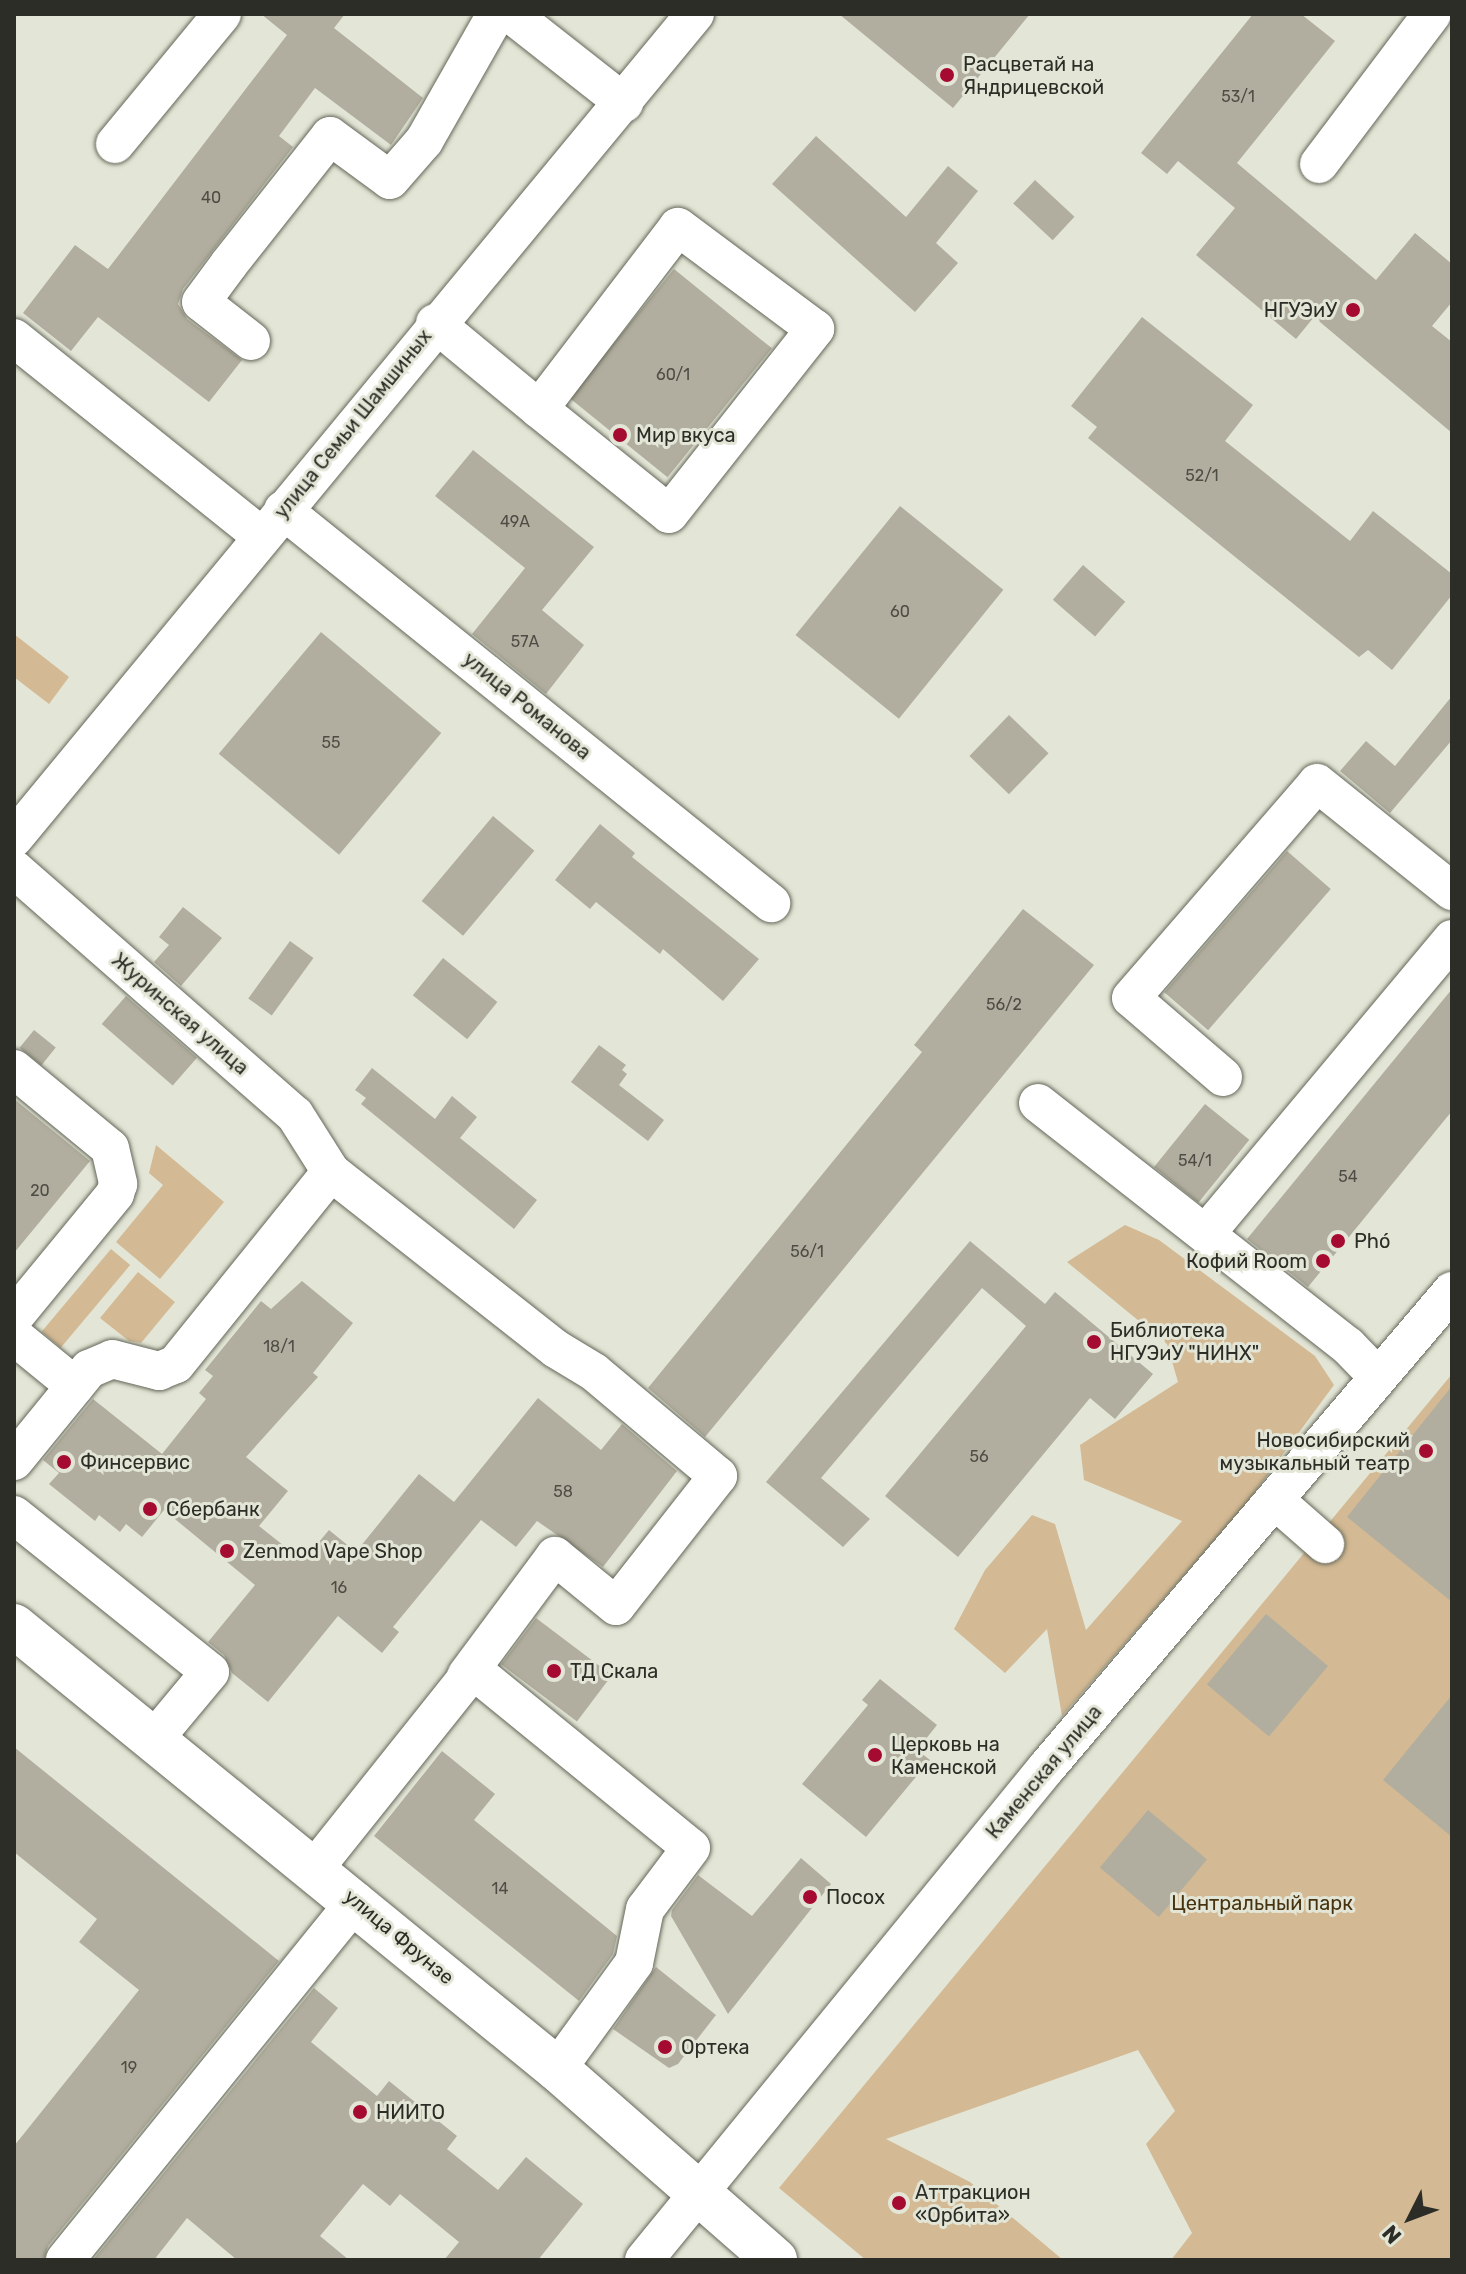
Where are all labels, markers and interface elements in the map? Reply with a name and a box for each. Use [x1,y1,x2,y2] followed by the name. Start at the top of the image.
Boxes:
[963,52,1104,99] place label: Расцветай на Яндрицевской
[938,66,956,84] marker: Расцветай на Яндрицевской
[1221,87,1255,107] house number: 53/1
[201,188,221,208] house number: 40
[1264,298,1337,322] place label: НГУЭиУ
[1344,301,1362,319] marker: НГУЭиУ
[269,325,437,523] street label: улица Семьи Шамшиных
[656,365,690,385] house number: 60/1
[636,423,736,447] place label: Мир вкуса
[611,426,629,444] marker: Мир вкуса
[1185,466,1219,486] house number: 52/1
[500,512,530,532] house number: 49А
[890,602,910,622] house number: 60
[511,632,539,652] house number: 57А
[458,647,596,765] street label: улица Романова
[321,733,341,753] house number: 55
[107,948,253,1080] street label: Журинская улица
[986,995,1022,1015] house number: 56/2
[1178,1151,1212,1171] house number: 54/1
[1338,1167,1358,1187] house number: 54
[30,1181,50,1201] house number: 20
[1354,1229,1390,1253] place label: Phó
[1329,1232,1347,1250] marker: Phó
[790,1242,824,1262] house number: 56/1
[1186,1249,1307,1273] place label: Кофий Room
[1314,1252,1332,1270] marker: Кофий Room
[1110,1318,1259,1365] place label: Библиотека НГУЭиУ "НИНХ"
[1085,1333,1103,1351] marker: Библиотека НГУЭиУ "НИНХ"
[263,1337,295,1357] house number: 18/1
[1220,1428,1410,1475] place label: Новосибирский музыкальный театр
[1417,1442,1435,1460] marker: Новосибирский музыкальный театр
[969,1447,989,1467] house number: 56
[80,1450,190,1474] place label: Финсервис
[55,1453,73,1471] marker: Финсервис
[553,1482,573,1502] house number: 58
[166,1497,260,1521] place label: Сбербанк
[141,1500,159,1518] marker: Сбербанк
[243,1539,423,1563] place label: Zenmod Vape Shop
[218,1542,236,1560] marker: Zenmod Vape Shop
[331,1578,347,1598] house number: 16
[570,1659,658,1683] place label: ТД Скала
[545,1662,563,1680] marker: ТД Скала
[981,1700,1107,1844] street label: Каменская улица
[891,1732,1000,1779] place label: Церковь на Каменской
[866,1746,884,1764] marker: Церковь на Каменской
[492,1879,508,1899] house number: 14
[339,1884,459,1990] street label: улица Фрунзе
[826,1885,885,1909] place label: Посох
[801,1888,819,1906] marker: Посох
[1171,1891,1353,1915] park label: Центральный парк
[681,2035,750,2059] place label: Ортека
[656,2038,674,2056] marker: Ортека
[121,2058,137,2078] house number: 19
[376,2100,445,2124] place label: НИИТО
[351,2103,369,2121] marker: НИИТО
[1370,2178,1450,2258] north arrow
[915,2180,1031,2227] place label: Аттракцион «Орбита»
[890,2194,908,2212] marker: Аттракцион «Орбита»
[1376,2219,1407,2249] text: N

